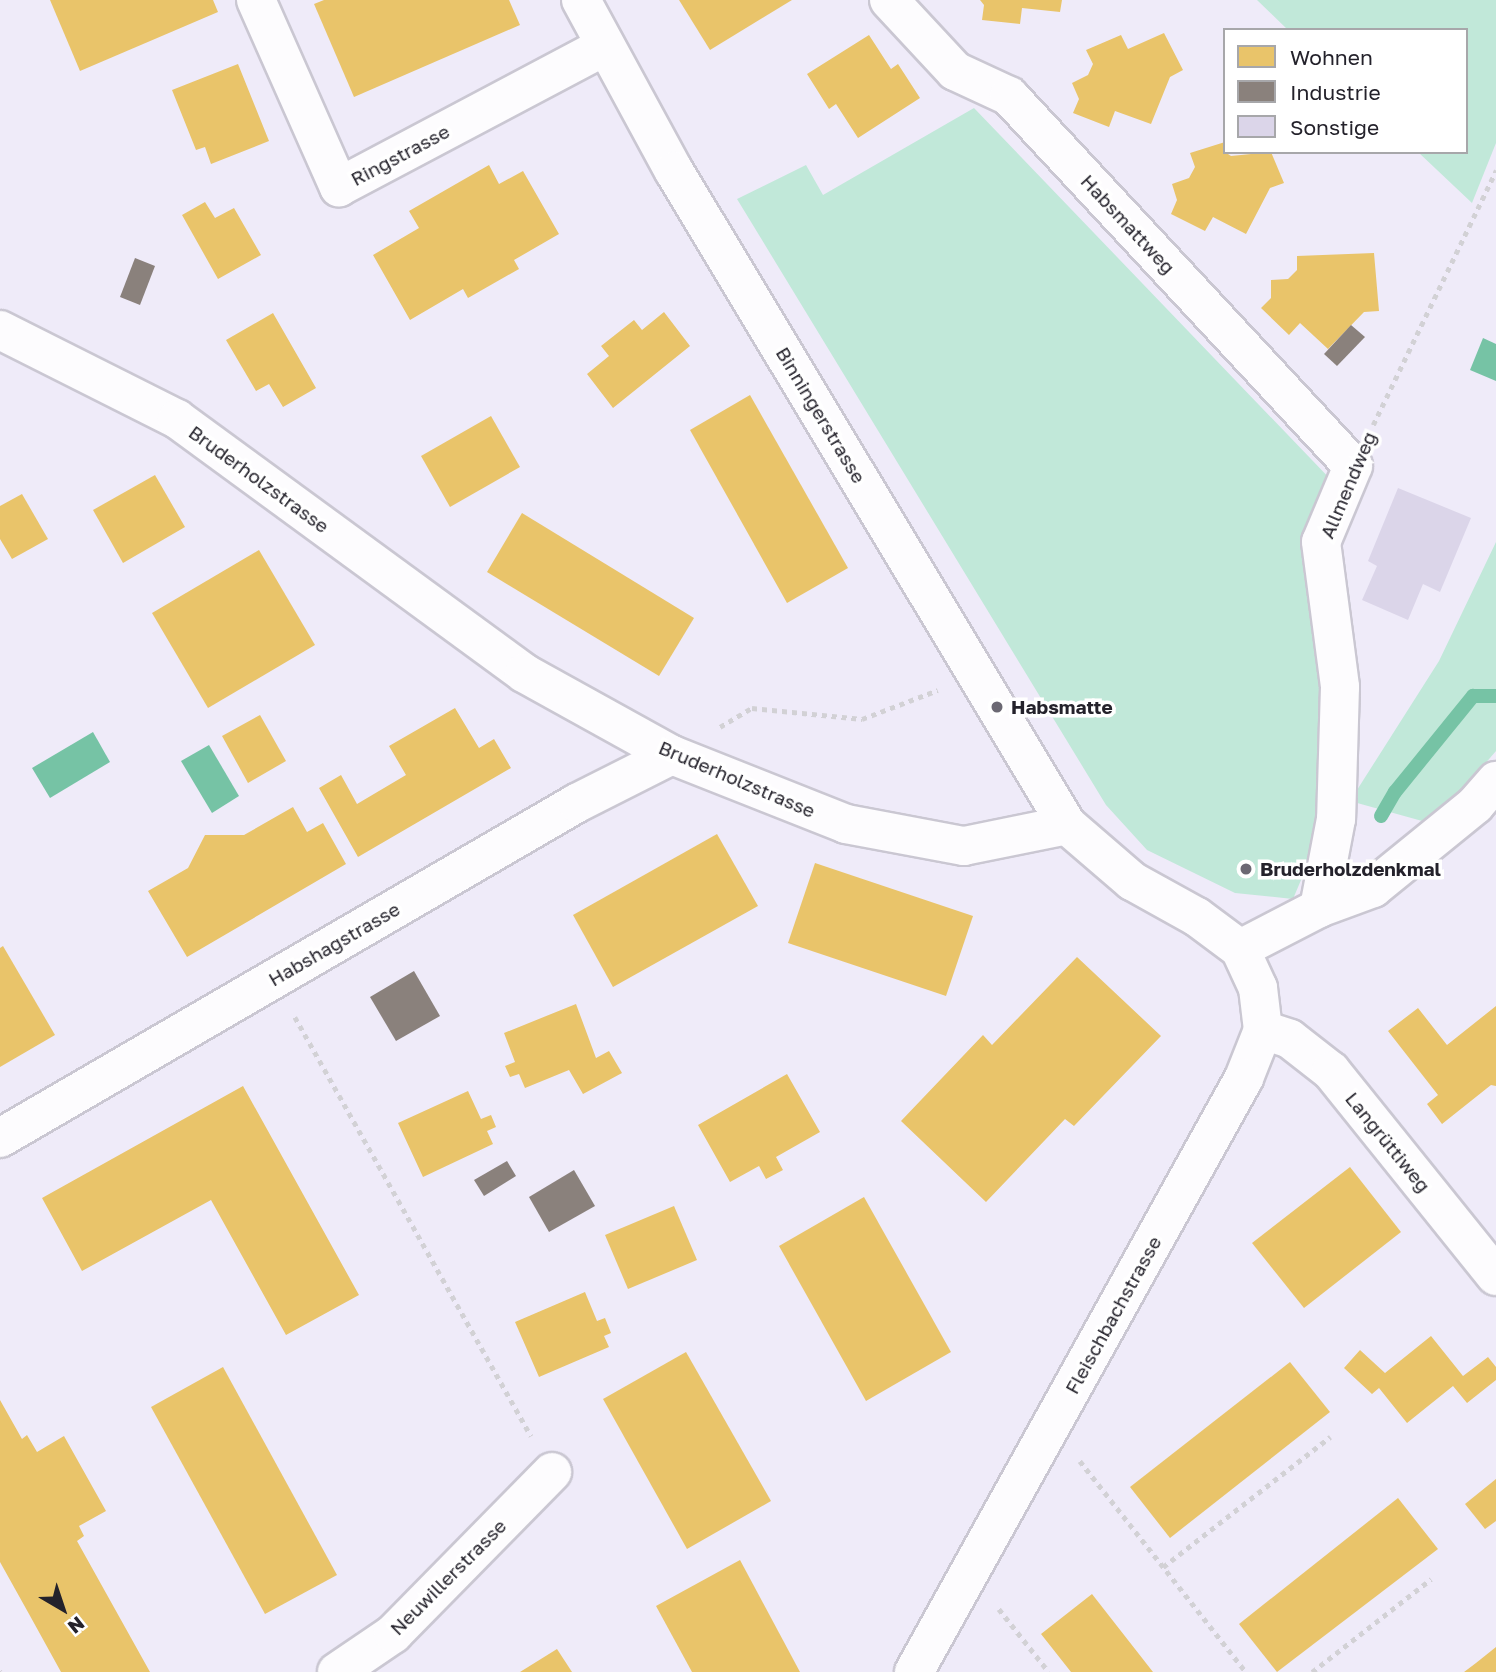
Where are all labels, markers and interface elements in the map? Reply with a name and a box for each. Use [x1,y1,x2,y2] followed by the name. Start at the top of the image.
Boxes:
[1223,28,1468,154] legend
[1290,44,1373,70] text: Wohnen
[1290,79,1381,105] text: Industrie
[1290,114,1379,140] text: Sonstige
[347,120,453,190] street label: Ringstrasse
[1076,170,1180,278] street label: Habsmattweg
[771,343,871,487] street label: Binningerstrasse
[185,421,333,537] street label: Bruderholzstrasse
[1315,428,1381,542] street label: Allmendweg
[1011,696,1113,718] place label: Habsmatte
[989,699,1005,715] marker: Habsmatte
[655,736,819,822] street label: Bruderholzstrasse
[1260,858,1441,880] place label: Bruderholzdenkmal
[1238,861,1254,877] marker: Bruderholzdenkmal
[264,897,404,991] street label: Habshagstrasse
[1341,1087,1435,1197] street label: Langrüttiweg
[1060,1232,1166,1398] street label: Fleischbachstrasse
[385,1514,511,1640] street label: Neuwillerstrasse
[28,1574,98,1644] north arrow
[64,1612,89,1639] text: N

